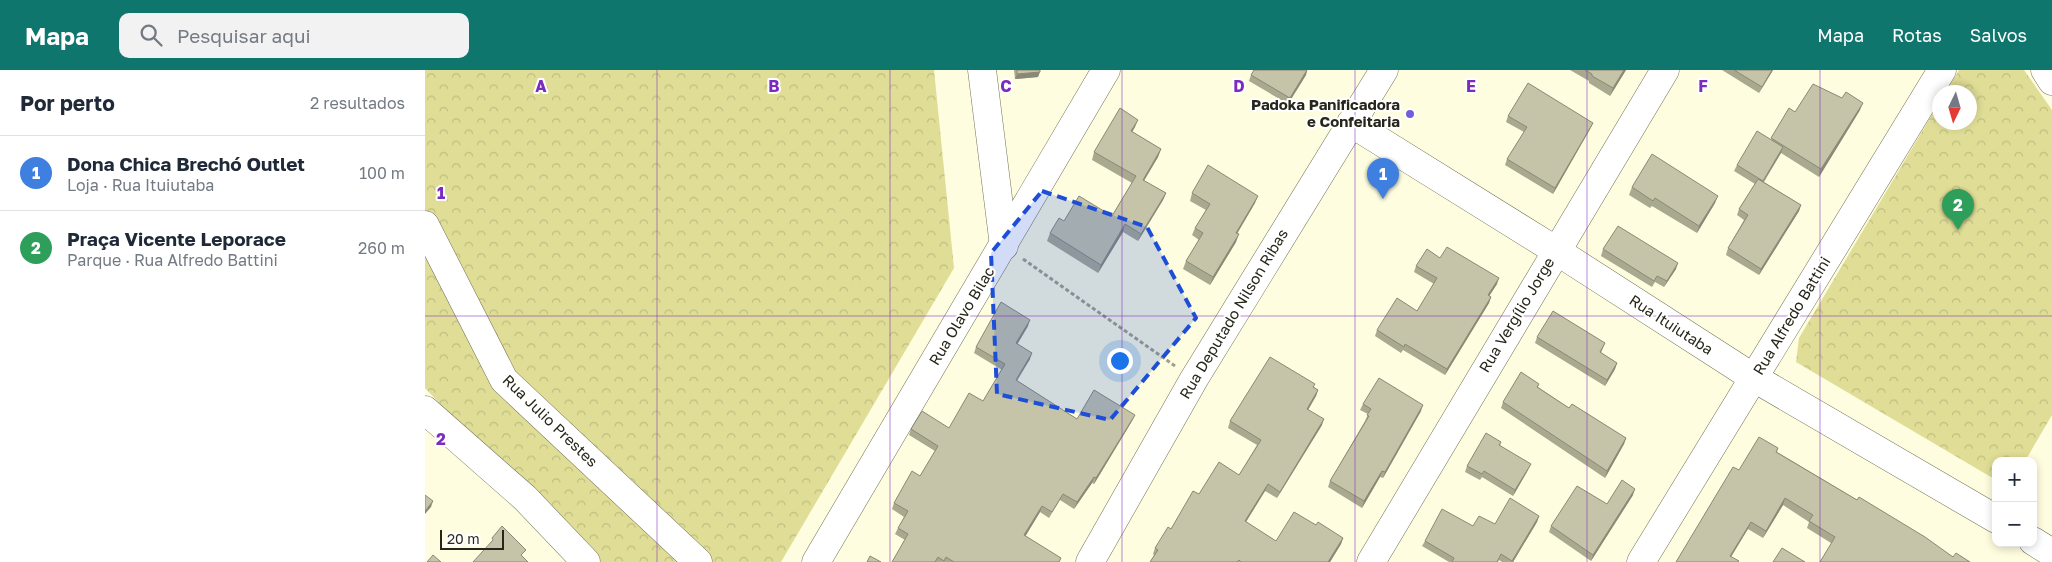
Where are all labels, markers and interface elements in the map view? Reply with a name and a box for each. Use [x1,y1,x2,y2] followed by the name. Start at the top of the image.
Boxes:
[119,13,469,58] search box
[25,21,89,50] text: Mapa
[137,21,165,49] icon: search
[177,24,311,47] text: Pesquisar aqui
[1817,24,1864,46] text: Mapa
[1892,24,1942,46] text: Rotas
[1970,24,2027,46] text: Salvos
[535,76,547,96] text: A
[768,76,780,96] text: B
[1000,76,1012,96] text: C
[1233,76,1245,96] text: D
[1466,76,1476,96] text: E
[1698,76,1708,96] text: F
[1932,85,1977,130] north arrow
[20,90,115,116] text: Por perto
[310,93,405,113] text: 2 resultados
[1251,95,1400,130] place label: Padoka Panificadora e Confeitaria
[1404,108,1416,120] marker: Padoka Panificadora e Confeitaria
[67,152,305,175] text: Dona Chica Brechó Outlet
[1367,158,1399,199] pin: 1
[32,163,40,183] text: 1
[359,163,405,183] text: 100 m
[67,175,214,195] text: Loja · Rua Ituiutaba
[437,183,445,203] text: 1
[1942,189,1974,230] pin: 2
[1175,225,1291,402] street label: Rua Deputado Nilson Ribas
[67,227,286,250] text: Praça Vicente Leporace
[31,238,41,258] text: 2
[358,238,405,258] text: 260 m
[67,250,278,270] text: Parque · Rua Alfredo Battini
[1749,253,1834,378] street label: Rua Alfredo Battini
[1475,254,1558,375] street label: Rua Vergílio Jorge
[925,263,998,368] street label: Rua Olavo Bilac
[1626,290,1717,358] street label: Rua Ituiutaba
[1107,348,1133,374] your location
[499,370,602,470] street label: Rua Julio Prestes
[436,429,446,449] text: 2
[1992,457,2037,547] map controls
[1992,457,2037,502] button: +
[1992,502,2037,547] button: −
[440,527,504,550] scale bar
[447,530,480,547] text: 20 m

